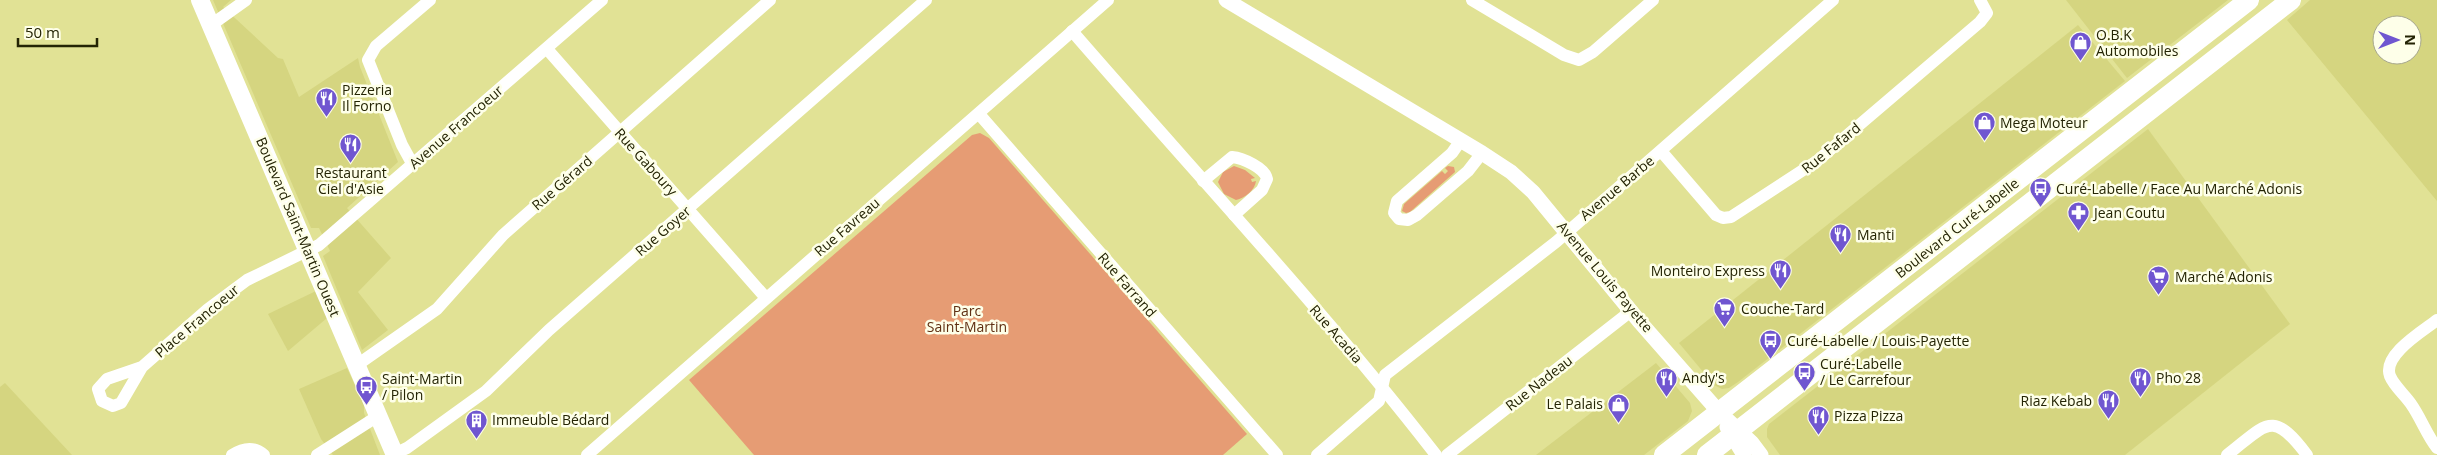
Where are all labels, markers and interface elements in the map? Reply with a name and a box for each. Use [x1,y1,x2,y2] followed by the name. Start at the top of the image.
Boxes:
[18,15,96,47] scale bar
[2372,15,2422,65] north arrow
[25,22,60,42] text: 50 m
[2096,25,2179,60] place label: O.B.K Automobiles
[2068,31,2092,62] shop icon: O.B.K Automobiles
[2401,34,2420,46] text: N
[342,80,392,115] place label: Pizzeria Il Forno
[405,80,507,173] street label: Avenue Francoeur
[314,86,338,117] restaurant icon: Pizzeria Il Forno
[1972,111,1996,142] shop icon: Mega Moteur
[2000,113,2088,132] place label: Mega Moteur
[1797,118,1864,177] street label: Rue Fafard
[611,124,683,200] street label: Rue Gaboury
[339,133,363,164] restaurant icon: Restaurant Ciel d'Asie
[252,134,345,319] street label: Boulevard Saint-Martin Ouest
[527,151,596,214] street label: Rue Gérard
[1576,151,1658,224] street label: Avenue Barbe
[315,163,387,198] place label: Restaurant Ciel d'Asie
[1891,173,2023,282] street label: Boulevard Curé-Labelle
[2028,177,2052,208] bus stop icon: Curé-Labelle / Face Au Marché Adonis
[2056,179,2302,198] place label: Curé-Labelle / Face Au Marché Adonis
[810,193,883,260] street label: Rue Favreau
[631,201,695,260] street label: Rue Goyer
[2066,201,2090,232] pharmacy icon: Jean Coutu
[2092,203,2165,222] place label: Jean Coutu
[1553,217,1658,336] street label: Avenue Louis Payette
[1829,223,1853,254] restaurant icon: Manti
[1857,225,1894,244] place label: Manti
[1094,248,1161,321] street label: Rue Farrand
[1769,259,1793,290] restaurant icon: Monteiro Express
[1651,261,1765,280] place label: Monteiro Express
[2147,265,2171,296] supermarket icon: Marché Adonis
[2175,267,2273,286] place label: Marché Adonis
[151,280,243,362] street label: Place Francoeur
[1713,297,1737,328] supermarket icon: Couche-Tard
[1741,299,1824,318] place label: Couche-Tard
[1306,300,1367,367] street label: Rue Acadia
[927,301,1007,336] park label: Parc Saint-Martin
[1759,329,1783,360] bus stop icon: Curé-Labelle / Louis-Payette
[1787,331,1969,350] place label: Curé-Labelle / Louis-Payette
[1501,351,1576,415] street label: Rue Nadeau
[1820,354,1911,389] place label: Curé-Labelle / Le Carrefour
[1792,360,1816,391] bus stop icon: Curé-Labelle / Le Carrefour
[1654,366,1678,397] restaurant icon: Andy's
[2128,366,2152,397] restaurant icon: Pho 28
[1682,368,1725,387] place label: Andy's
[2156,368,2201,387] place label: Pho 28
[382,369,462,404] place label: Saint-Martin / Pilon
[354,375,378,406] bus stop icon: Saint-Martin / Pilon
[2096,389,2120,420] restaurant icon: Riaz Kebab
[2021,391,2092,410] place label: Riaz Kebab
[1607,392,1631,423] shop icon: Le Palais
[1546,394,1603,413] place label: Le Palais
[1806,404,1830,435] restaurant icon: Pizza Pizza
[1834,406,1903,425] place label: Pizza Pizza
[464,408,488,439] building icon: Immeuble Bédard
[492,410,609,429] place label: Immeuble Bédard

